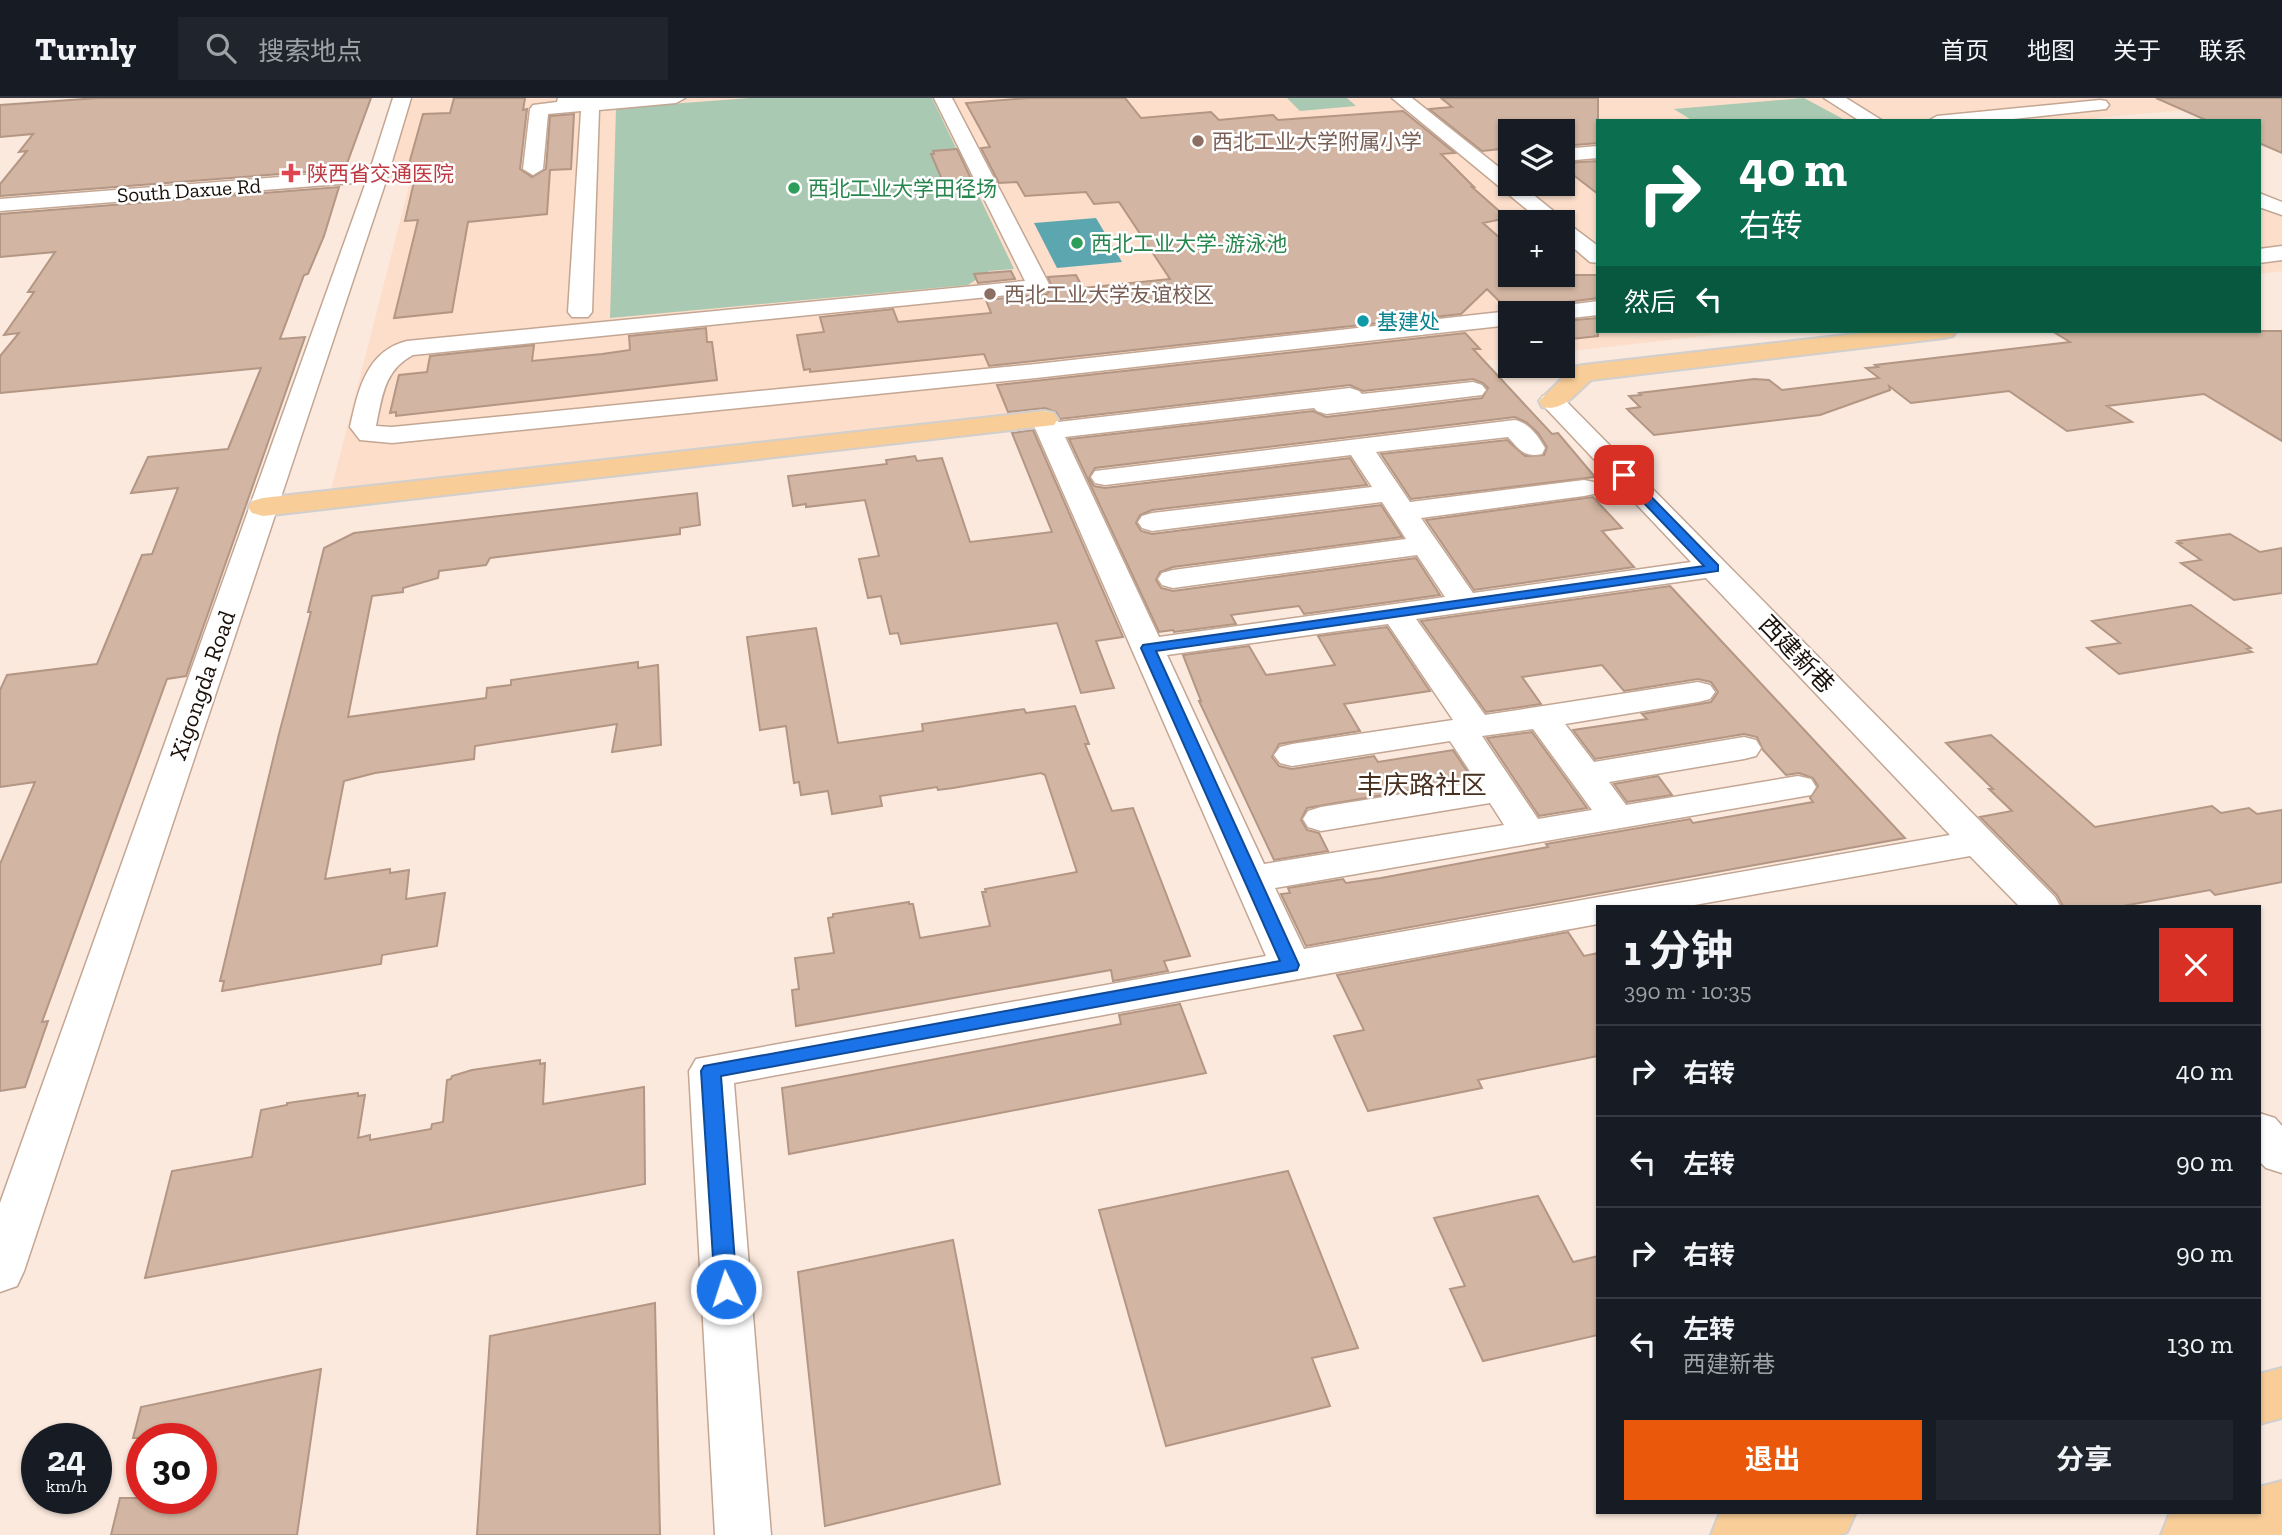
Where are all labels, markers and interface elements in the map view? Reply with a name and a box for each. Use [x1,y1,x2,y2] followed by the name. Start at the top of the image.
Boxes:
[178,17,668,80] search box
[35,29,136,68] text: Turnly
[202,29,240,67] icon: search
[258,35,362,67] text: 搜索地点
[1941,36,1989,65] text: 首页
[2027,36,2075,65] text: 地图
[2113,36,2161,65] text: 关于
[2199,36,2247,65] text: 联系
[1498,119,1575,378] map controls
[1498,119,1575,196] button: layers
[1212,129,1422,154] place label: 西北工业大学附属小学
[1190,133,1206,149] marker: 西北工业大学附属小学
[1739,140,1847,199] text: 40 m
[1624,147,1715,238] icon: right
[307,161,454,186] place label: 陕西省交通医院
[281,163,301,183] marker: 陕西省交通医院
[116,172,262,208] street label: South Daxue Rd
[808,176,997,201] place label: 西北工业大学田径场
[786,180,802,196] marker: 西北工业大学田径场
[1739,207,1803,245] text: 右转
[1498,210,1575,287] button: +
[1091,231,1287,256] place label: 西北工业大学-游泳池
[1069,235,1085,251] marker: 西北工业大学-游泳池
[1690,280,1728,318] icon: left
[1004,282,1214,307] place label: 西北工业大学友谊校区
[982,286,998,302] marker: 西北工业大学友谊校区
[1624,286,1676,318] text: 然后
[1498,301,1575,378] button: −
[1377,309,1440,334] place label: 基建处
[1355,313,1371,329] marker: 基建处
[1594,445,1654,505] pin
[1605,456,1643,494] icon: arrive
[163,606,241,764] street label: Xigongda Road
[1753,609,1841,699] street label: 西建新巷
[1357,769,1487,801] district label: 丰庆路社区
[1624,925,1733,976] text: 1 分钟
[2159,928,2233,1002] button: close
[1624,977,1752,1005] text: 390 m · 10:35
[1624,1052,1662,1090] icon: right
[2176,1055,2233,1087] text: 40 m
[1683,1057,1735,1089] text: 右转
[1624,1143,1662,1181] icon: left
[2176,1146,2233,1178] text: 90 m
[1683,1148,1735,1180] text: 左转
[1624,1234,1662,1272] icon: right
[2176,1237,2233,1269] text: 90 m
[1683,1239,1735,1271] text: 右转
[689,1252,763,1326] position arrow
[1683,1313,1735,1345] text: 左转
[1624,1325,1662,1363] icon: left
[2167,1328,2233,1360] text: 130 m
[1683,1350,1775,1378] text: 西建新巷
[1624,1420,1922,1500] button: 退出
[1936,1420,2233,1500] button: 分享
[126,1423,217,1514] speed limit sign: 30
[47,1438,86,1480] text: 24
[46,1475,87,1497] text: km/h

